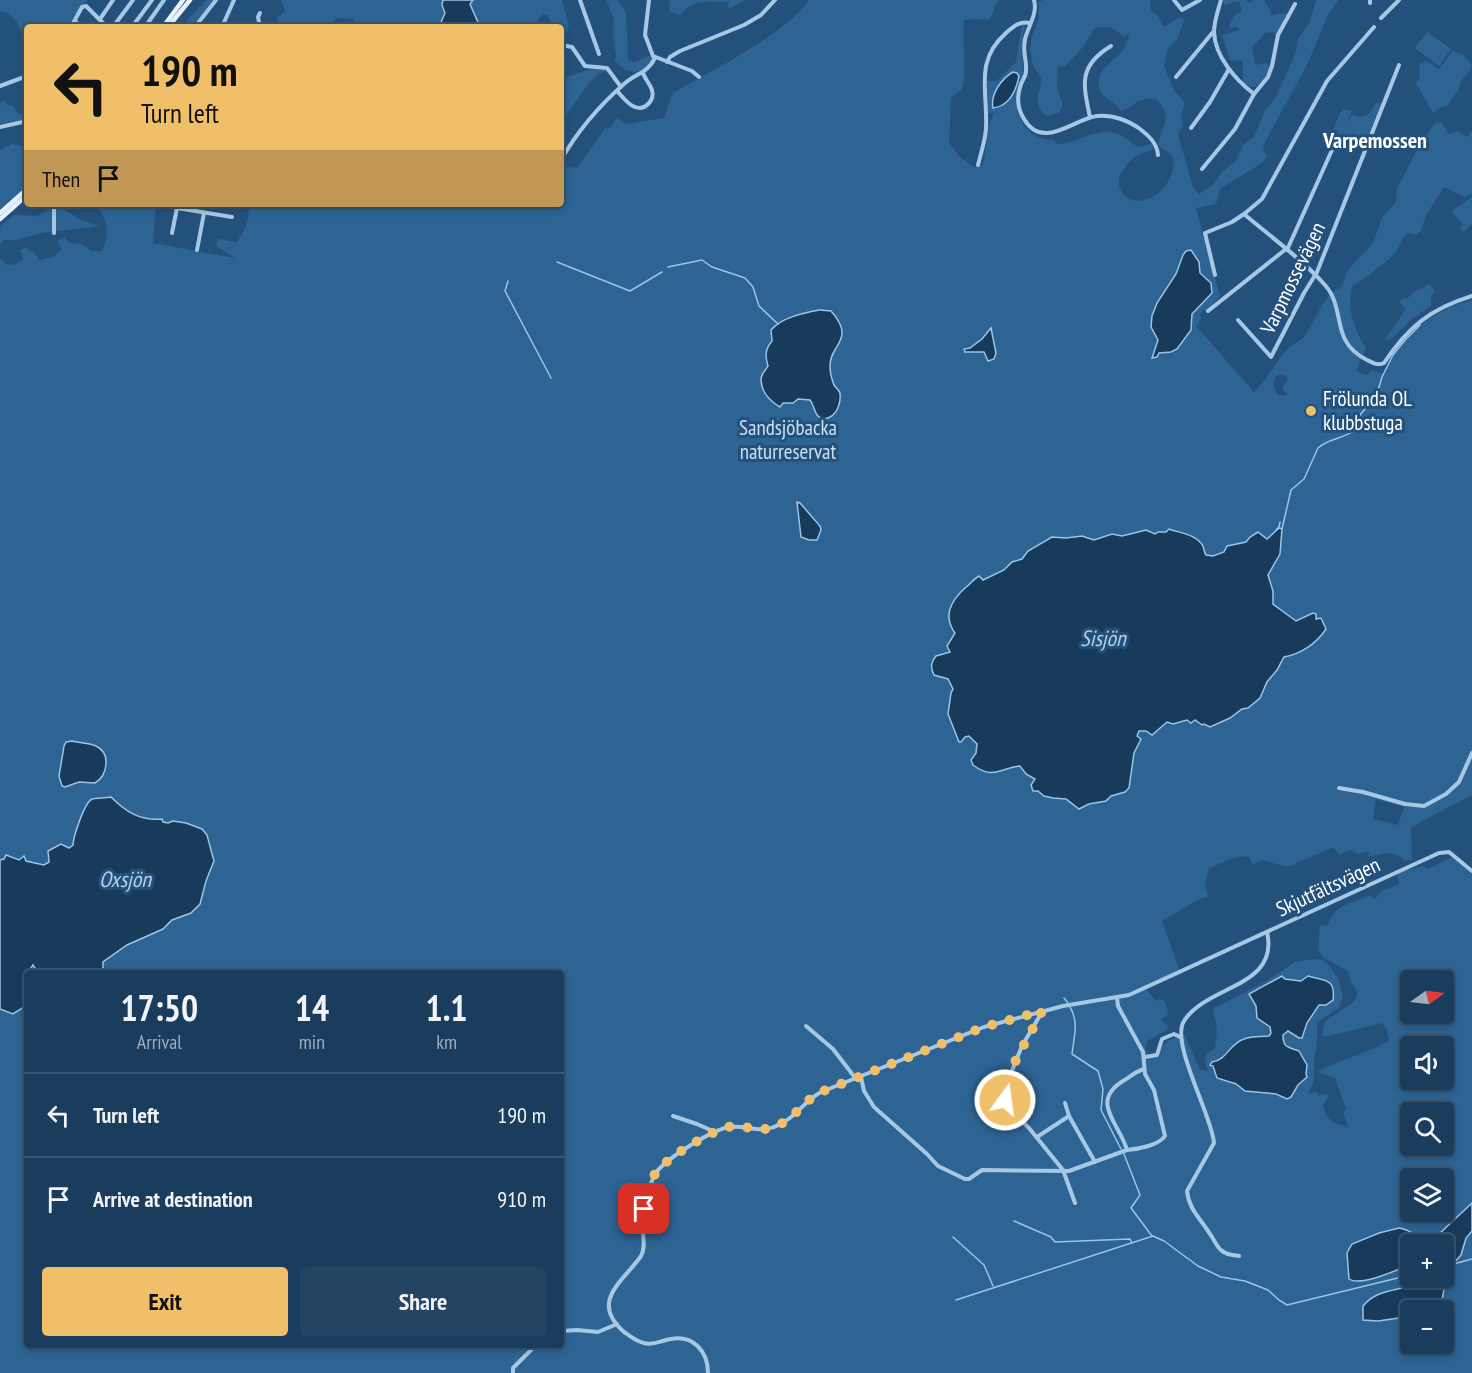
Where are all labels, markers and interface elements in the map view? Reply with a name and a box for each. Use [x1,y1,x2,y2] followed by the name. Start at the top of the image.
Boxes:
[141,43,238,98] text: 190 m
[42,48,120,126] icon: left
[141,96,219,130] text: Turn left
[1322,126,1427,154] district label: Varpemossen
[92,162,125,195] icon: arrive
[42,165,80,193] text: Then
[1253,218,1331,339] street label: Varpmossevägen
[1323,385,1412,436] place label: Frölunda OL klubbstuga
[1304,404,1318,418] marker: Frölunda OL klubbstuga
[739,414,837,465] park label: Sandsjöbacka naturreservat
[1080,624,1127,652] water label: Sisjön
[1272,851,1384,922] street label: Skjutfältsvägen
[99,865,152,893] water label: Oxsjön
[1400,970,1454,1024] north arrow
[1400,970,1454,1354] map controls
[120,984,198,1031] text: 17:50
[295,984,329,1031] text: 14
[426,984,468,1031] text: 1.1
[137,1029,182,1055] text: Arrival
[299,1029,325,1055] text: min
[436,1029,457,1055] text: km
[1400,1036,1454,1090] button: sound
[973,1068,1037,1132] position arrow
[42,1099,75,1132] icon: left
[93,1101,159,1129] text: Turn left
[497,1101,546,1129] text: 190 m
[1400,1102,1454,1156] button: search
[1400,1168,1454,1222] button: layers
[42,1183,75,1216] icon: arrive
[618,1183,669,1234] pin
[93,1185,253,1213] text: Arrive at destination
[497,1185,546,1213] text: 910 m
[627,1192,660,1225] icon: arrive
[1400,1234,1454,1288] button: +
[42,1267,288,1336] button: Exit
[300,1267,546,1336] button: Share
[1400,1300,1454,1354] button: −

